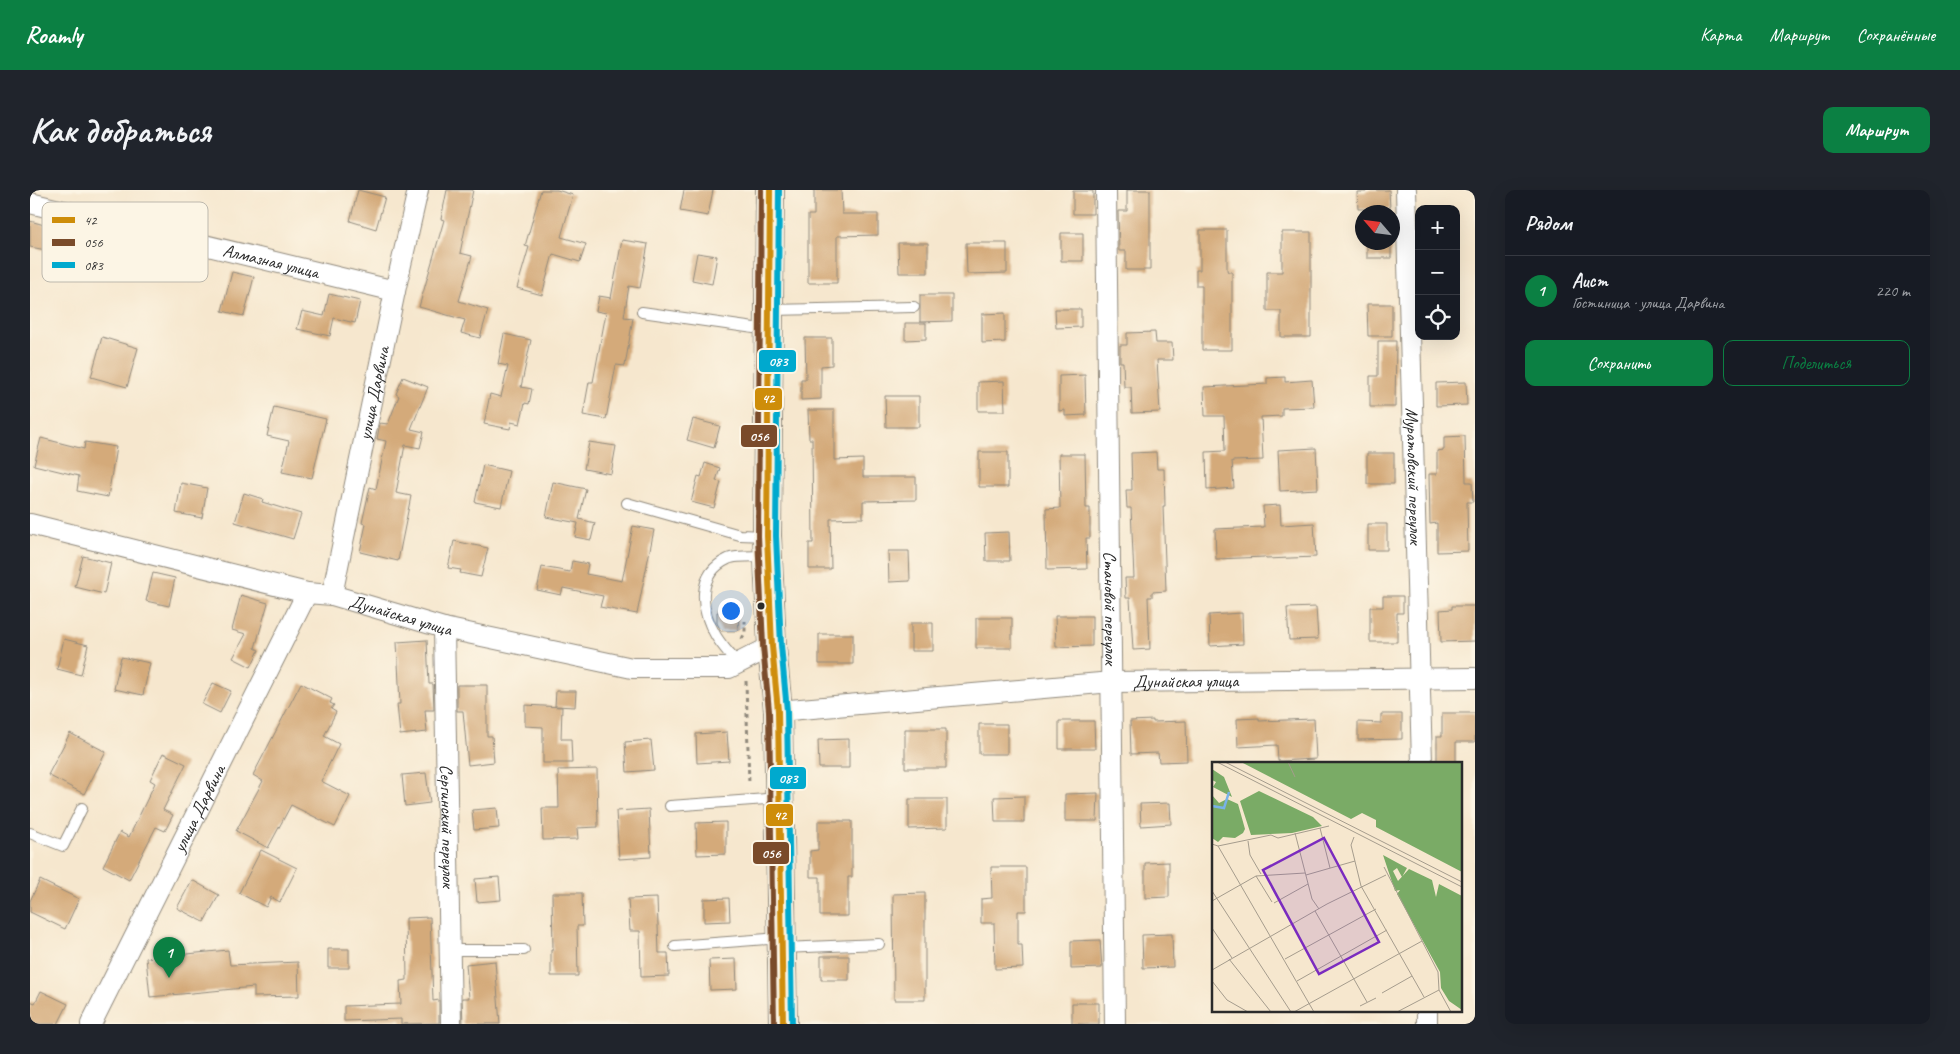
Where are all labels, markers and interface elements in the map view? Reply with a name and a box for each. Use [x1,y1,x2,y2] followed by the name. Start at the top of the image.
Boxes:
[25,20,82,50] text: Roamly
[1700,24,1741,46] text: Карта
[1769,24,1829,46] text: Маршрут
[1857,24,1935,46] text: Сохранённые
[1823,107,1930,153] button: Маршрут
[30,108,211,153] text: Как добраться
[42,202,208,282] legend
[1355,205,1400,250] north arrow
[1415,205,1460,340] map controls
[1415,205,1460,250] button: +
[1525,210,1572,236] text: Рядом
[84,212,98,229] text: 42
[84,234,104,251] text: 056
[221,239,323,284] street label: Алмазная улица
[1415,250,1460,295] button: −
[84,257,105,274] text: 083
[1572,269,1608,293] text: Аист
[1537,281,1545,301] text: 1
[1876,281,1910,301] text: 220 m
[1572,293,1724,313] text: Гостиница · улица Дарвина
[1415,295,1460,340] button: locate
[1525,340,1713,386] button: Сохранить
[1723,340,1910,386] button: Поделиться
[353,343,395,443] street label: улица Дарвина
[758,349,797,373] line badge: 083
[769,353,789,370] text: 083
[754,387,783,411] line badge: 42
[762,390,776,407] text: 42
[1401,407,1427,547] street label: Муратовский переулок
[740,424,778,448] line badge: 056
[750,428,770,445] text: 056
[1099,551,1122,667] street label: Становой переулок
[347,590,455,641] street label: Дунайская улица
[718,598,744,624] your location
[756,601,766,611] unlabelled marker
[1133,670,1240,693] street label: Дунайская улица
[167,760,231,857] street label: улица Дарвина
[1212,762,1462,1012] inset map
[435,764,460,890] street label: Сергинский переулок
[769,766,807,790] line badge: 083
[779,770,799,787] text: 083
[765,803,794,827] line badge: 42
[774,807,788,824] text: 42
[752,841,790,865] line badge: 056
[762,845,782,862] text: 056
[153,937,185,978] pin: 1

